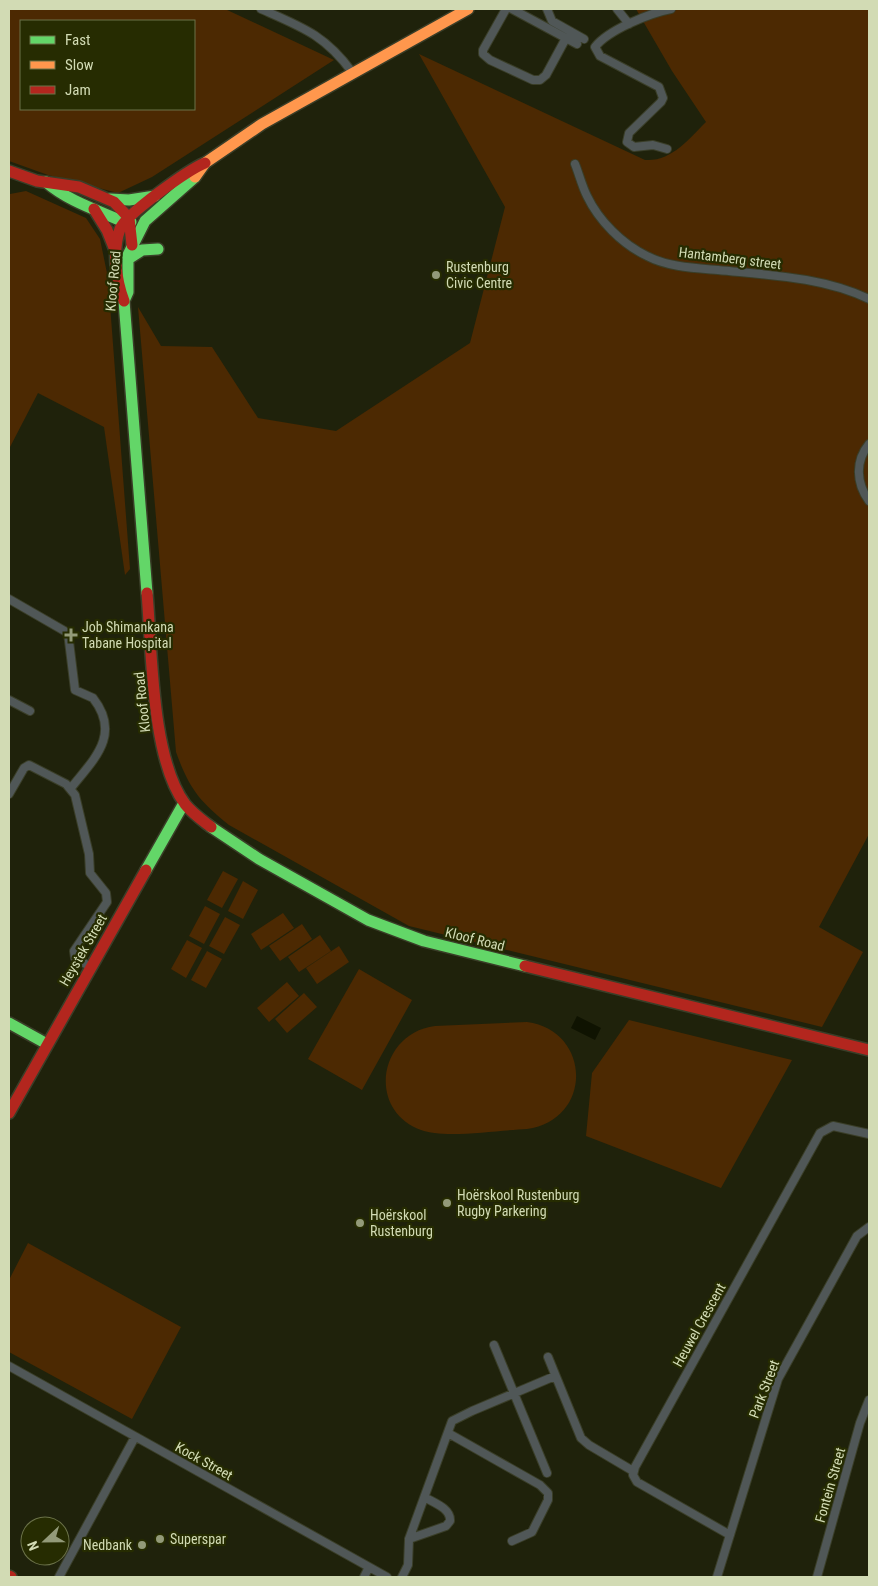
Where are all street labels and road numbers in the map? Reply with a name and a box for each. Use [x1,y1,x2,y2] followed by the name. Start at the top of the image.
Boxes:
[678,244,782,272] street label: Hantamberg street
[102,250,124,312] street label: Kloof Road
[131,671,153,733] street label: Kloof Road
[56,911,110,989] street label: Heystek Street
[444,924,506,954] street label: Kloof Road
[669,1280,729,1370] street label: Heuwel Crescent
[746,1358,782,1420] street label: Park Street
[172,1439,236,1483] street label: Kock Street
[812,1446,848,1524] street label: Fontein Street

